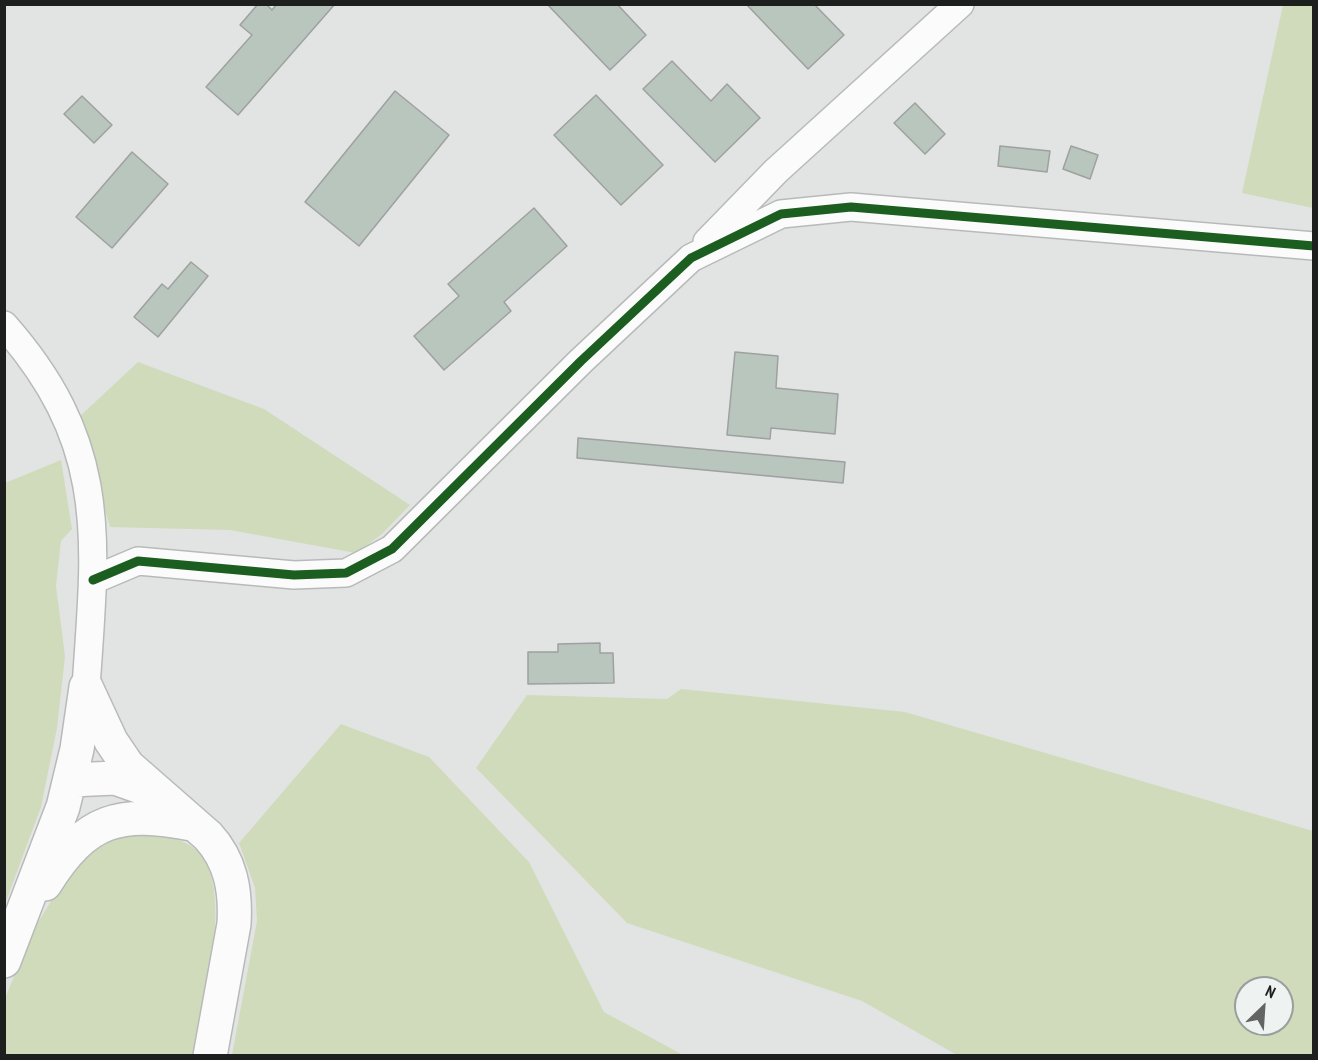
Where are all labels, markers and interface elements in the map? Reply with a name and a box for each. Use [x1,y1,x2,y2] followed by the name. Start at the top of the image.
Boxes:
[1234,976,1294,1036] north arrow
[1263,981,1279,1002] text: N

